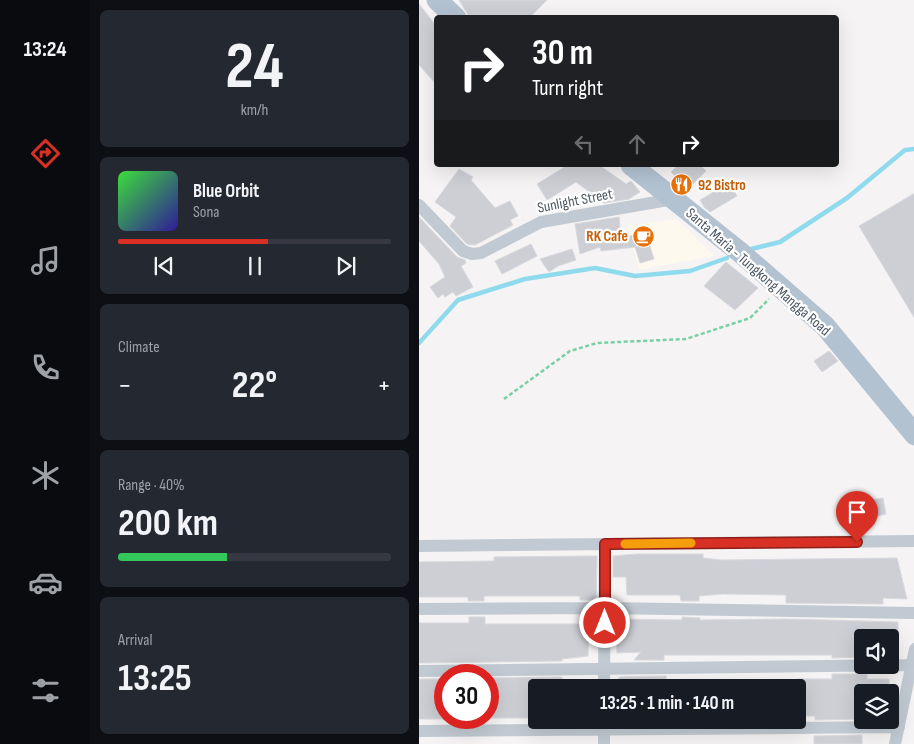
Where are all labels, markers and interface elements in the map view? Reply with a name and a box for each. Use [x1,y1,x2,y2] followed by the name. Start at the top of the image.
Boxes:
[225,29,284,107] text: 24
[532,32,593,75] text: 30 m
[449,35,514,100] icon: right
[23,36,67,63] text: 13:24
[532,75,603,102] text: Turn right
[241,101,268,120] text: km/h
[570,130,598,158] icon: left
[623,130,651,158] icon: ahead
[676,130,704,158] icon: right
[28,136,63,171] icon: directions
[670,173,694,197] restaurant icon: 92 Bistro
[698,176,746,195] place label: 92 Bistro
[193,180,259,203] text: Blue Orbit
[536,184,615,218] street label: Sunlight Street
[193,203,220,222] text: Sona
[682,204,834,340] street label: Santa Maria - Tungkong Mangga Road
[632,224,656,248] cafe icon: RK Cafe
[586,227,628,246] place label: RK Cafe
[28,243,63,278] icon: music
[150,252,178,280] icon: previous
[241,252,269,280] icon: pause
[332,252,360,280] icon: next
[118,338,160,357] text: Climate
[28,350,63,385] icon: phone
[232,363,277,408] text: 22°
[118,369,132,402] text: −
[377,369,391,402] text: +
[28,458,63,493] icon: climate
[118,476,185,495] text: Range · 40%
[836,491,878,542] pin
[843,498,871,526] icon: arrive
[118,501,218,546] text: 200 km
[28,565,63,600] icon: car
[578,596,630,648] position arrow
[854,629,899,729] map controls
[854,629,899,674] button: sound
[118,631,152,650] text: Arrival
[118,656,192,701] text: 13:25
[434,664,499,729] speed limit sign: 30
[28,673,63,708] icon: filters
[854,684,899,729] button: layers
[600,692,734,715] text: 13:25 · 1 min · 140 m

